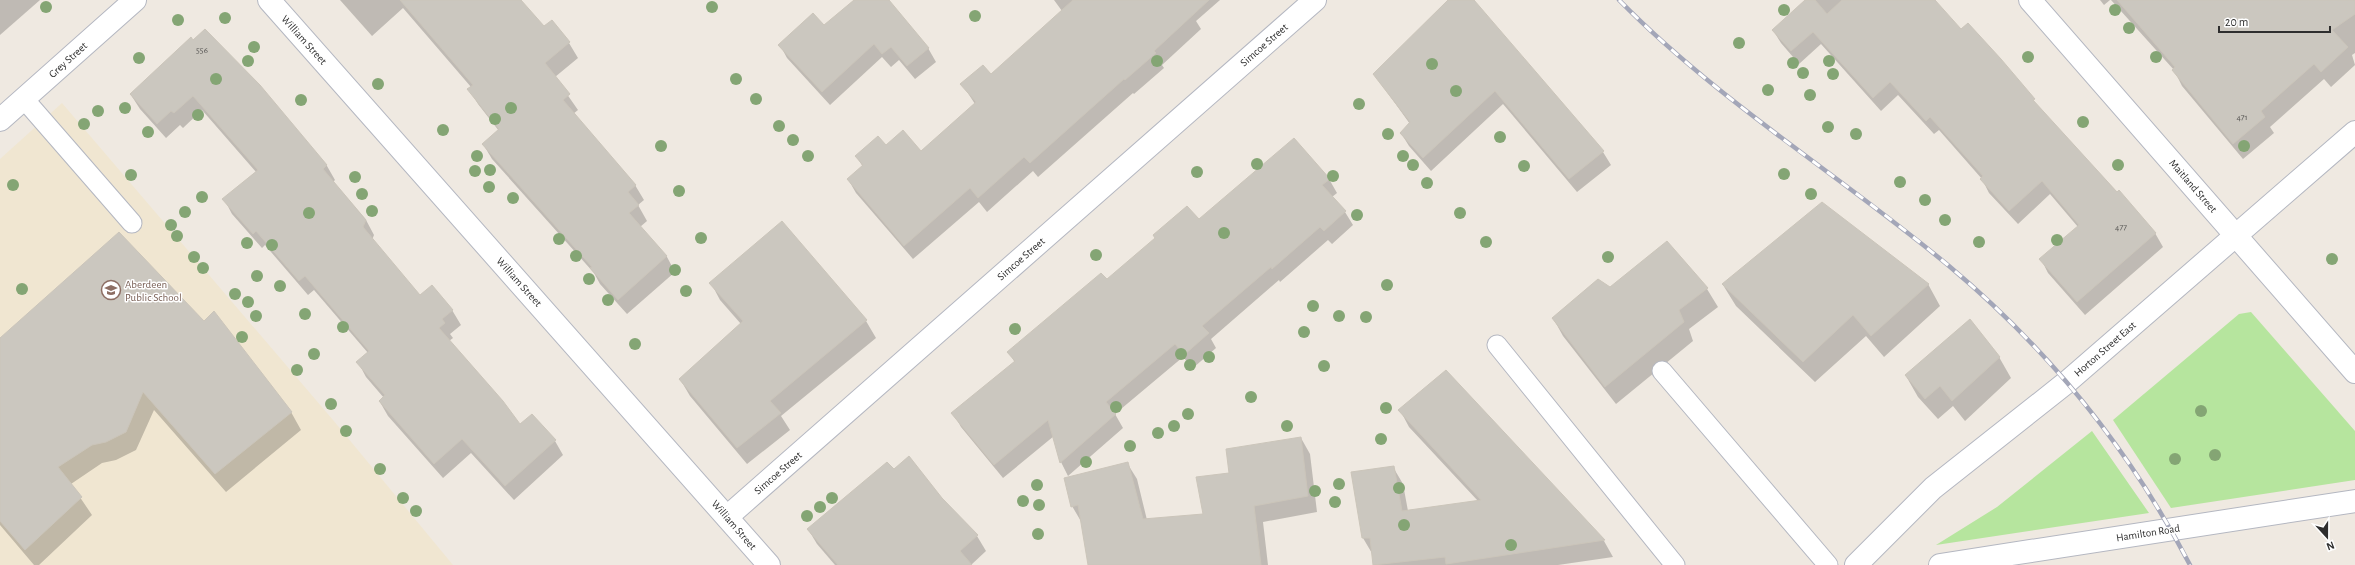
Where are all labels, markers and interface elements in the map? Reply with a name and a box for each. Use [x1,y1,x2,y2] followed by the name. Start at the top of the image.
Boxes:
[2219,8,2330,34] scale bar
[279,13,329,67] street label: William Street
[2225,16,2248,28] text: 20 m
[1238,21,1290,69] street label: Simcoe Street
[47,40,90,80] street label: Grey Street
[196,46,208,55] house number: 556
[2236,113,2248,122] house number: 471
[2167,157,2219,215] street label: Maitland Street
[2115,223,2127,232] house number: 477
[995,235,1047,283] street label: Simcoe Street
[494,255,544,309] street label: William Street
[100,279,122,301] school or university icon: Aberdeen Public School
[125,279,182,303] place label: Aberdeen Public School
[2072,319,2138,379] street label: Horton Street East
[752,449,804,497] street label: Simcoe Street
[709,498,759,552] street label: William Street
[2307,517,2347,557] north arrow
[2115,522,2181,543] street label: Hamilton Road
[2325,539,2336,552] text: N

